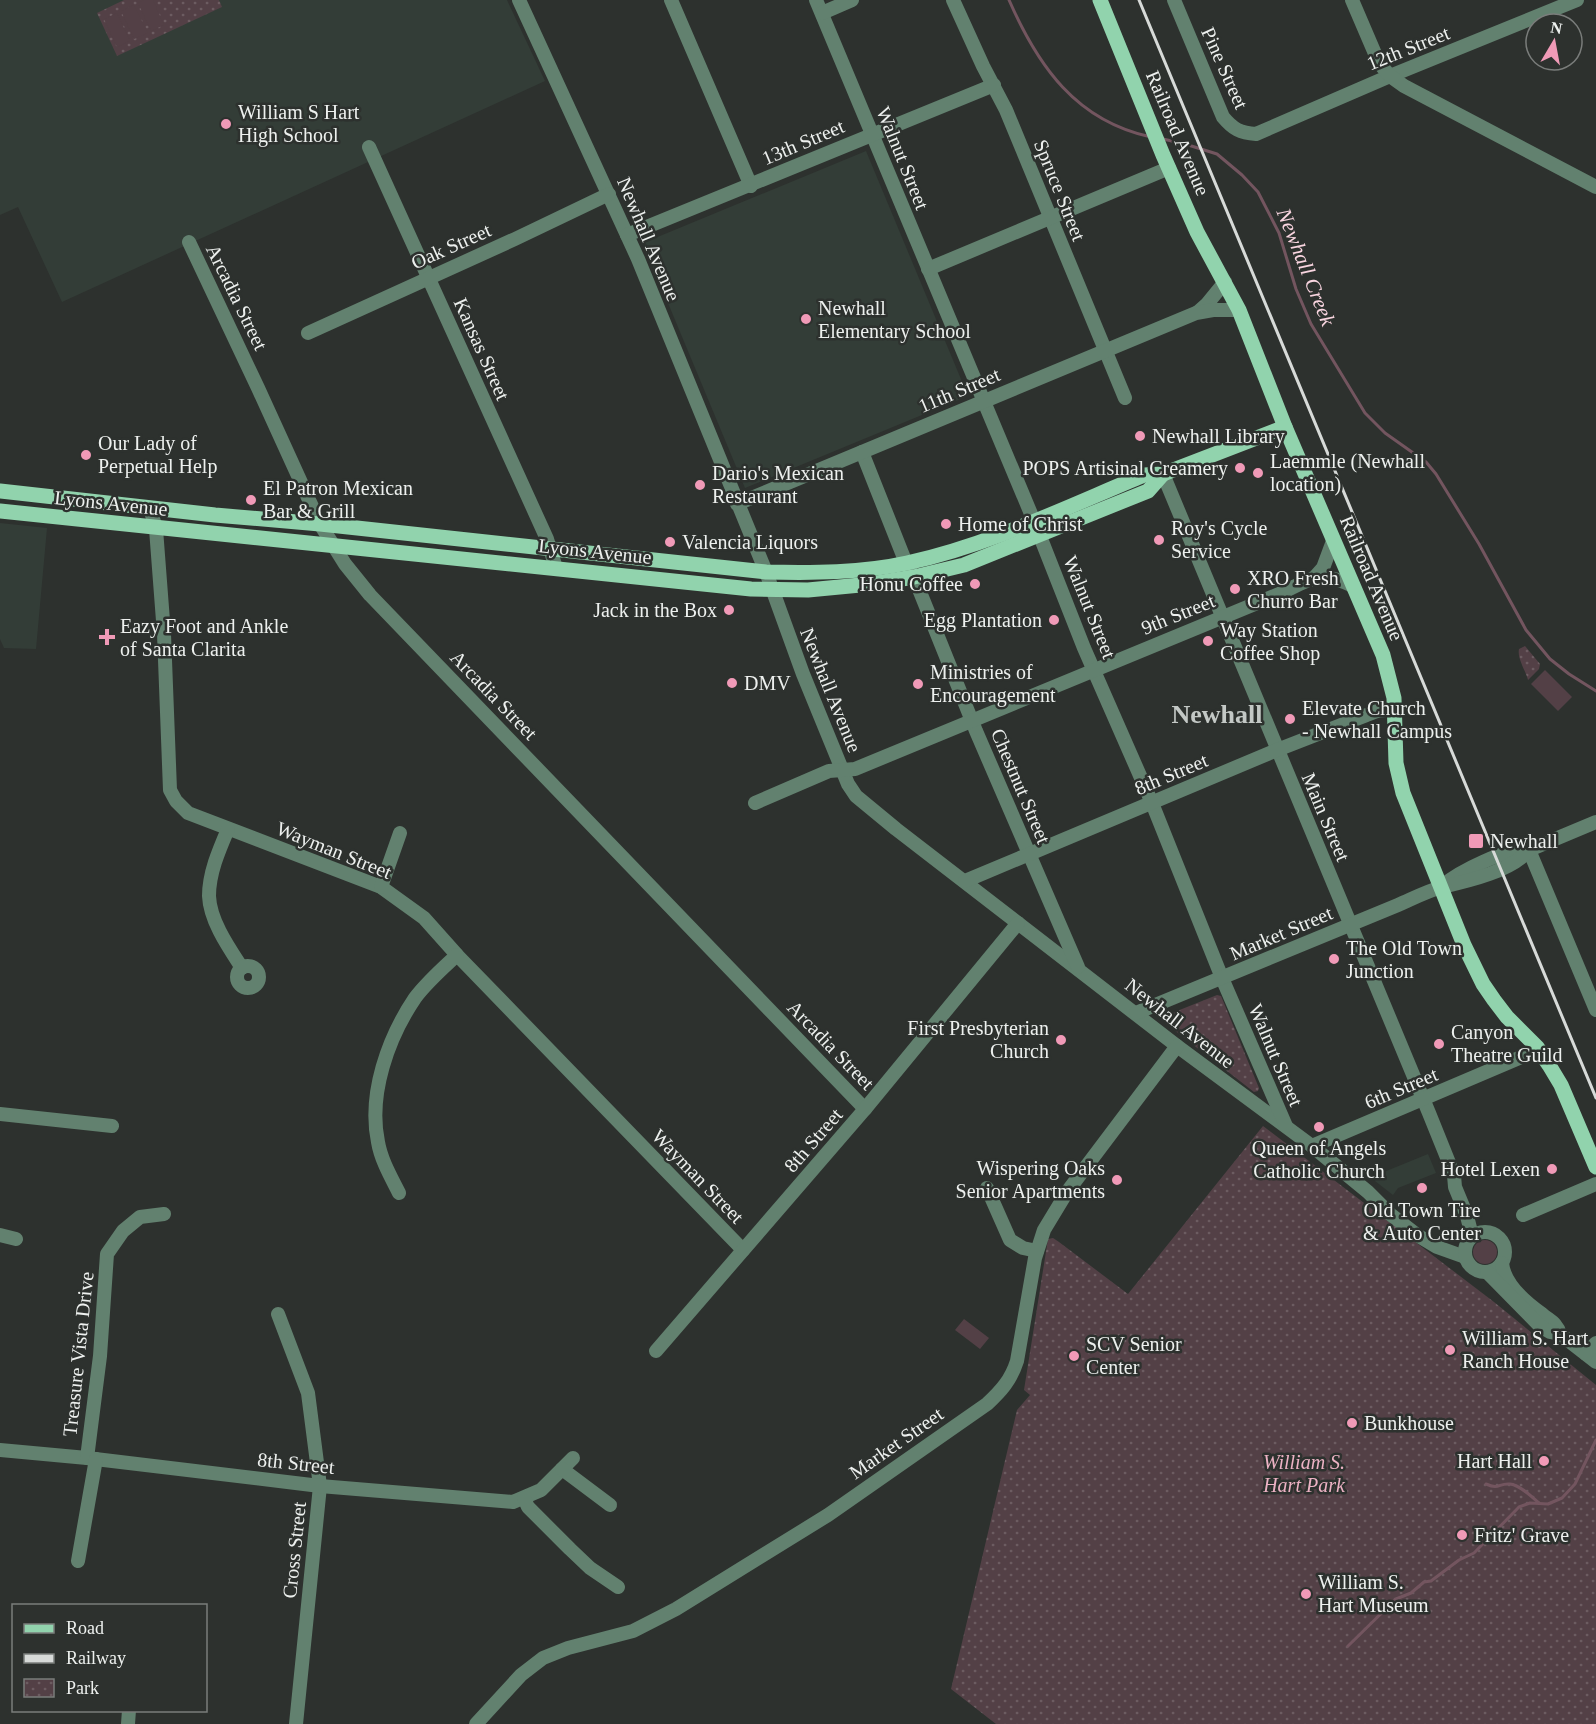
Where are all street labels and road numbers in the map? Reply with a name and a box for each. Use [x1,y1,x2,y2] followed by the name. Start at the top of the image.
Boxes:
[1363,21,1453,75] street label: 12th Street
[1197,24,1253,113] street label: Pine Street
[1142,67,1214,199] street label: Railroad Avenue
[872,103,934,213] street label: Walnut Street
[759,115,848,169] street label: 13th Street
[1029,136,1090,245] street label: Spruce Street
[613,174,685,304] street label: Newhall Avenue
[408,218,495,273] street label: Oak Street
[202,241,272,354] street label: Arcadia Street
[450,295,514,404] street label: Kansas Street
[915,363,1004,417] street label: 11th Street
[53,486,169,521] street label: Lyons Avenue
[1336,512,1408,644] street label: Railroad Avenue
[537,534,653,569] street label: Lyons Avenue
[1059,552,1121,662] street label: Walnut Street
[1138,589,1218,639] street label: 9th Street
[796,625,866,756] street label: Newhall Avenue
[446,646,542,744] street label: Arcadia Street
[987,725,1055,847] street label: Chestnut Street
[1131,749,1211,799] street label: 8th Street
[1298,769,1355,865] street label: Main Street
[273,817,395,884] street label: Wayman Street
[1226,901,1336,964] street label: Market Street
[1121,974,1239,1072] street label: Newhall Avenue
[783,996,879,1094] street label: Arcadia Street
[1245,1001,1308,1110] street label: Walnut Street
[1361,1063,1441,1113] street label: 6th Street
[779,1103,847,1176] street label: 8th Street
[647,1124,749,1229] street label: Wayman Street
[58,1270,98,1437] street label: Treasure Vista Drive
[845,1402,947,1483] street label: Market Street
[256,1448,336,1478] street label: 8th Street
[278,1500,310,1599] street label: Cross Street

